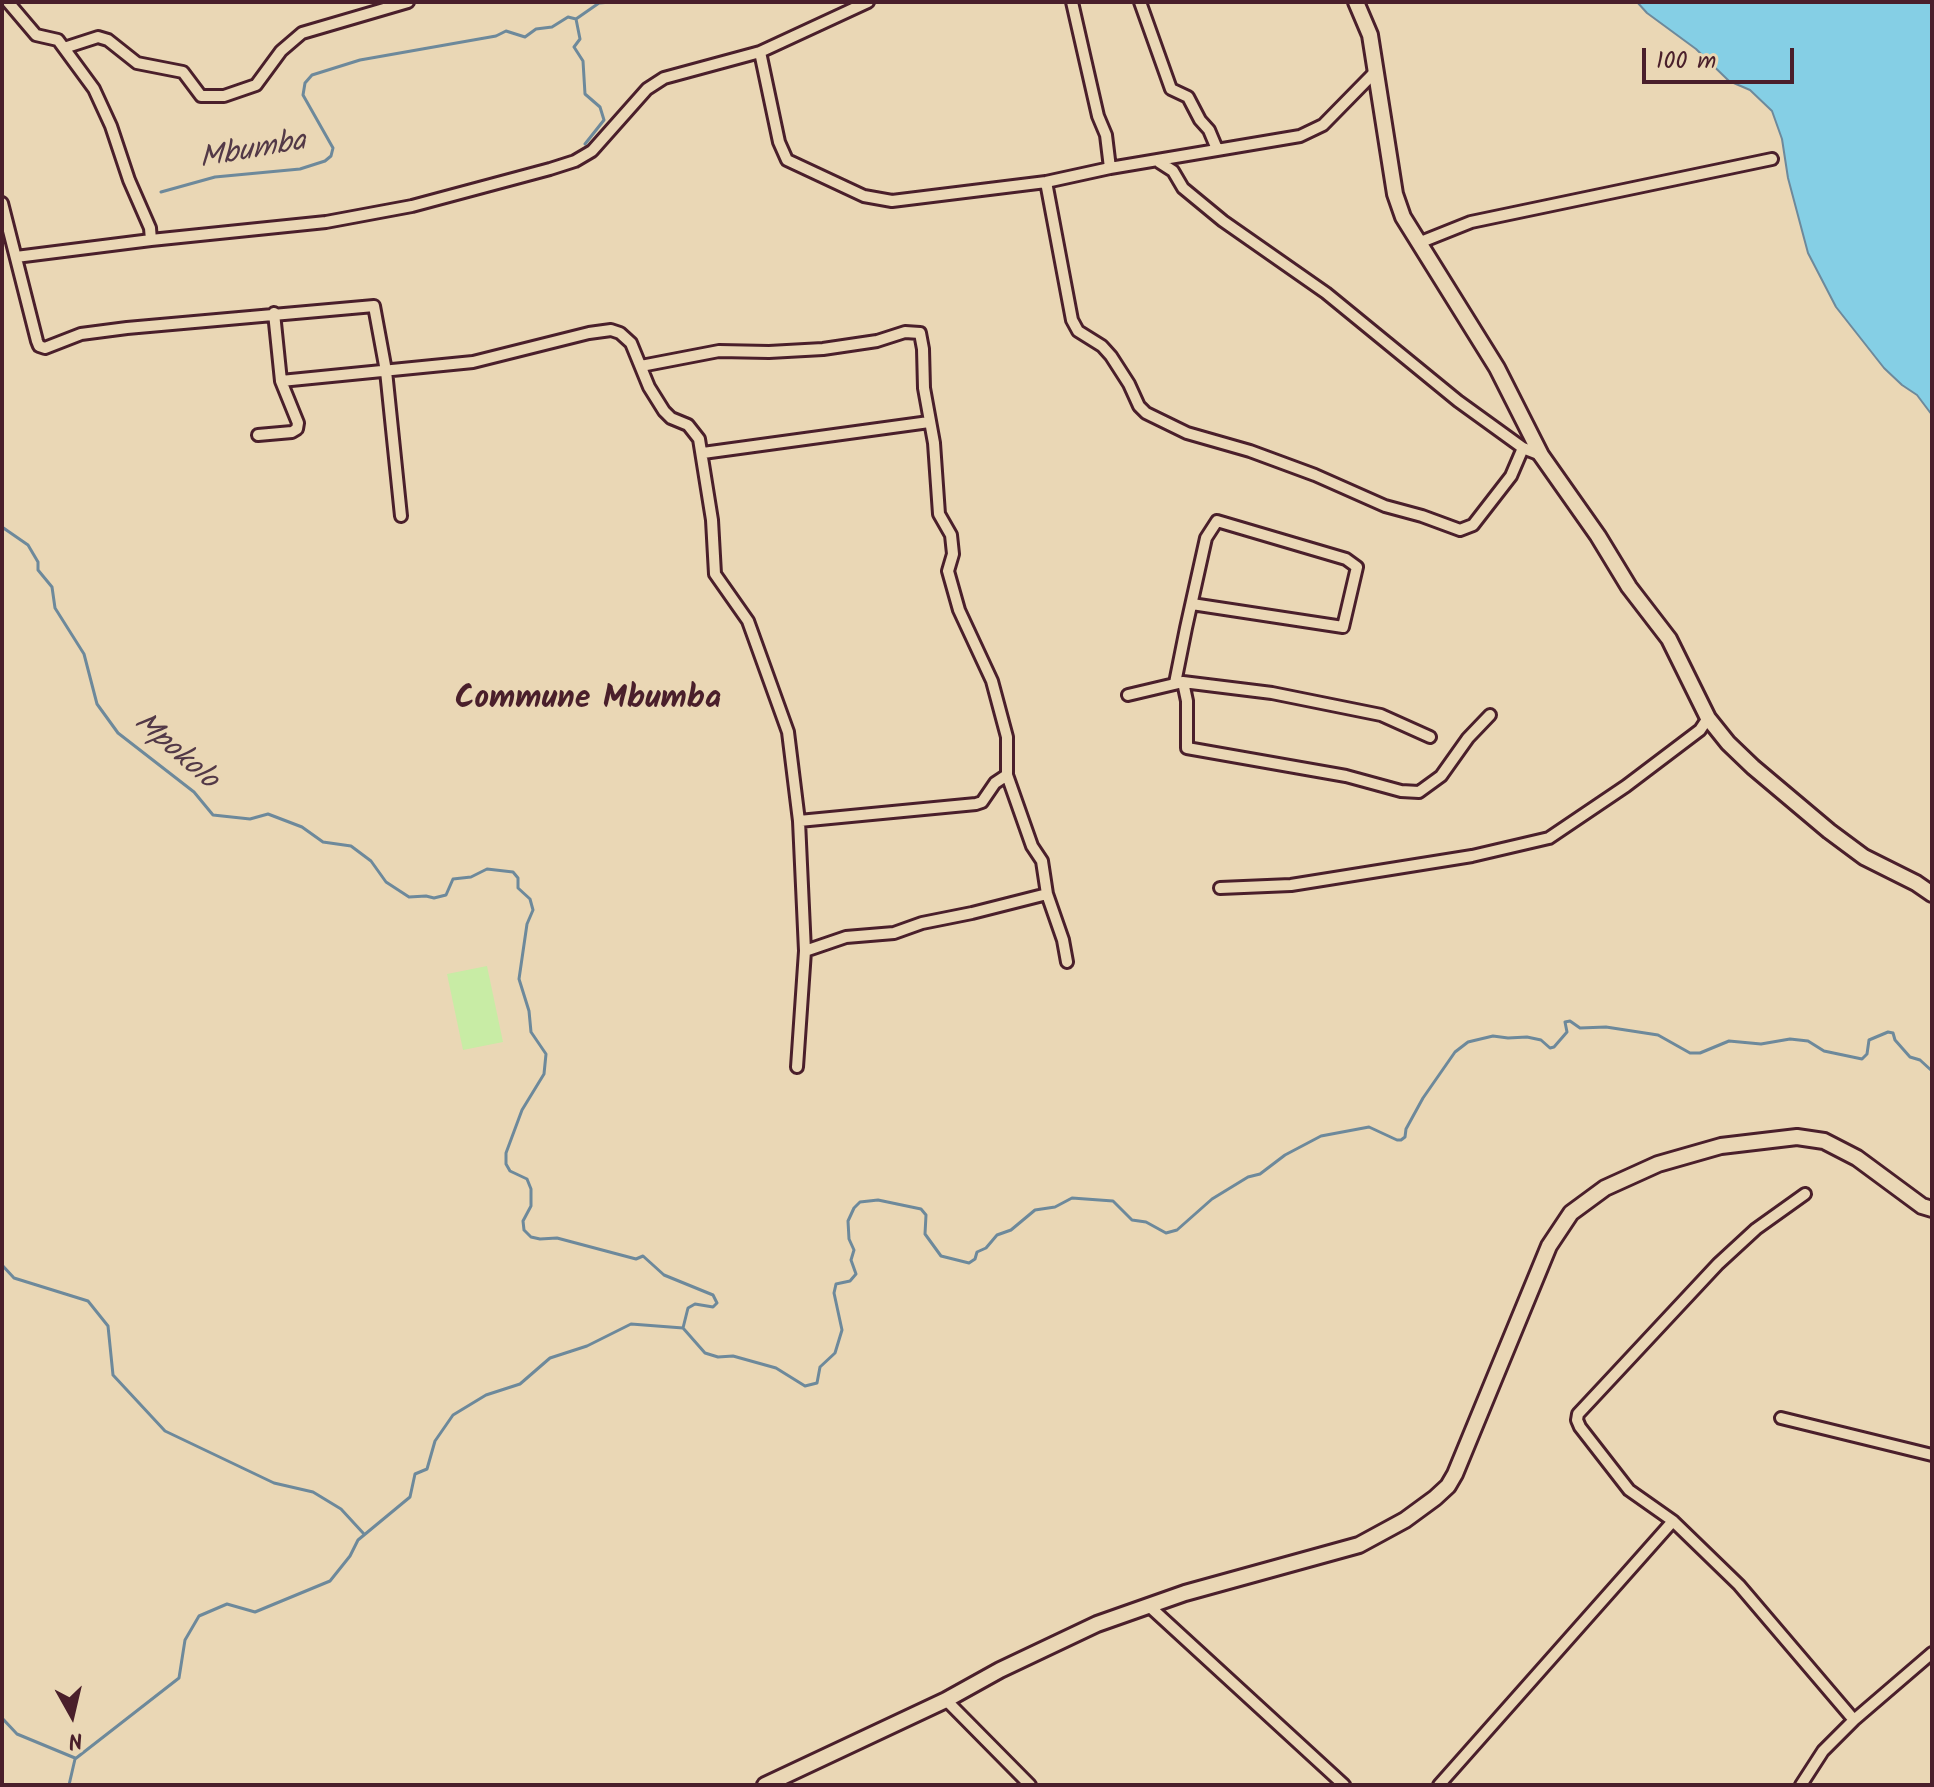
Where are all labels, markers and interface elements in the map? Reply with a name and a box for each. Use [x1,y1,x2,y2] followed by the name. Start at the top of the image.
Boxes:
[1646,32,1798,82] scale bar
[1656,42,1716,81] text: 100 m
[197,126,309,180] water label: Mbumba
[455,683,721,721] district label: Commune Mbumba
[124,707,224,799] water label: Mpokolo
[32,1675,112,1755] north arrow
[66,1721,85,1758] text: N

